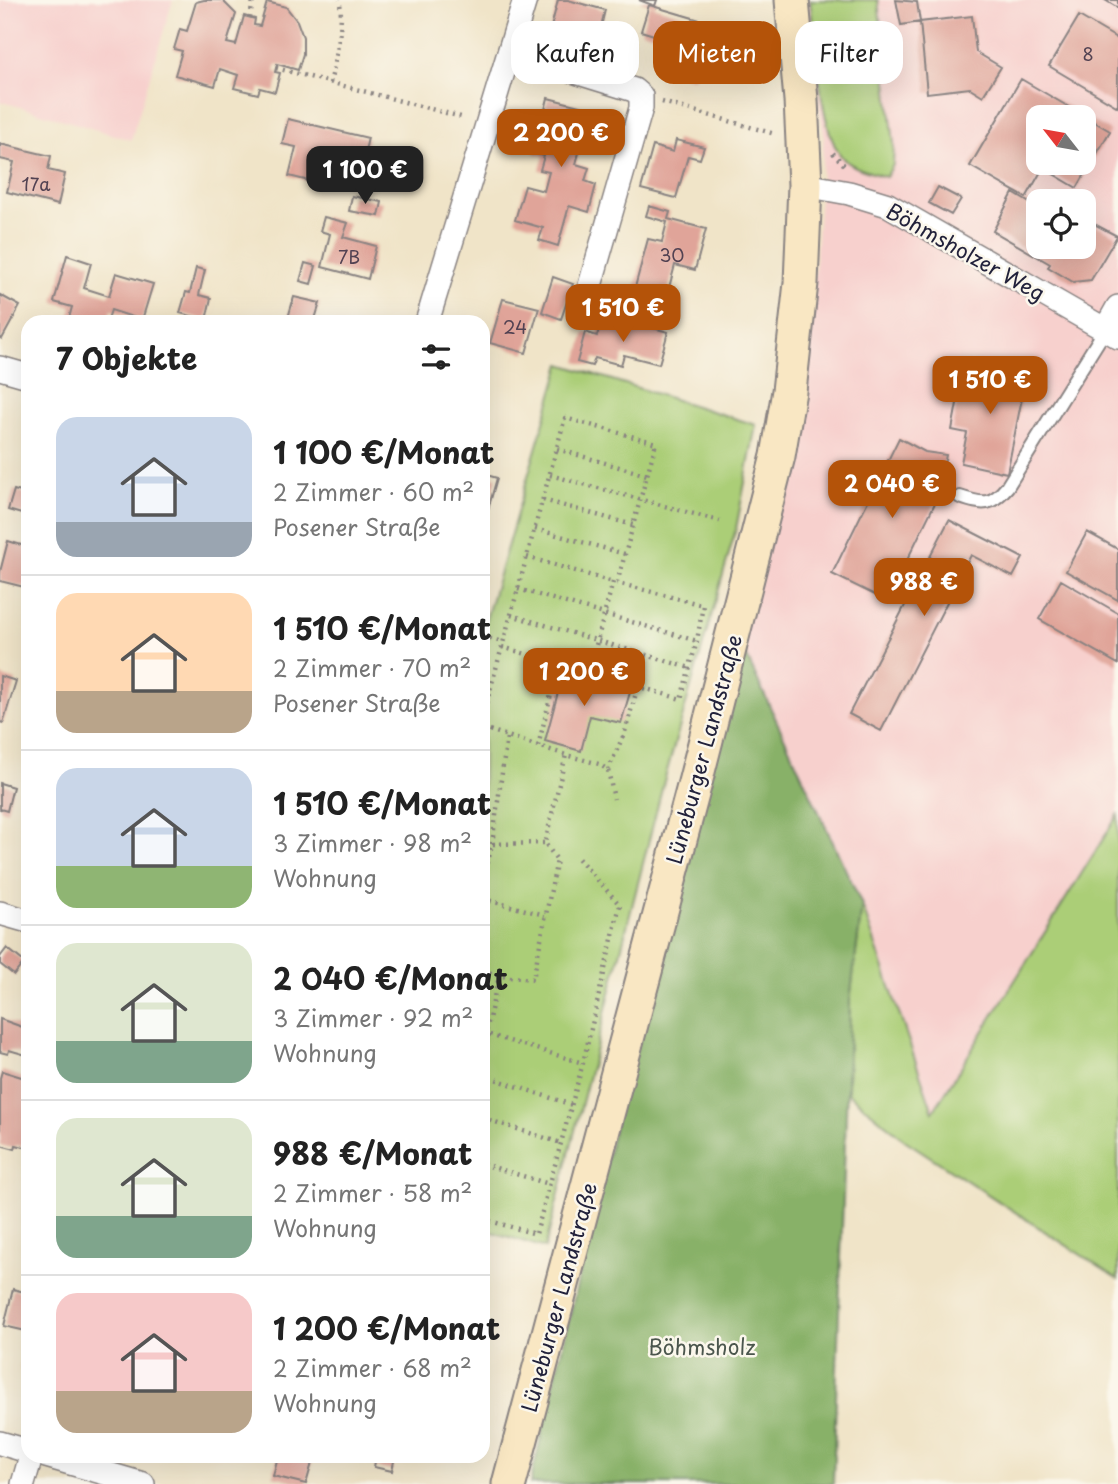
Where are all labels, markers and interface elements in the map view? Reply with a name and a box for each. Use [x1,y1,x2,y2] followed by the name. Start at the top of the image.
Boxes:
[511,21,639,84] chip: Kaufen
[653,21,781,84] chip: Mieten
[795,21,903,84] chip: Filter
[1082,40,1094,67] house number: 8
[1026,105,1096,175] north arrow
[1026,105,1096,259] map controls
[496,110,626,169] pin: 2 200 €
[513,114,609,149] text: 2 200 €
[300,146,430,206] pin: 1 100 €
[322,151,408,186] text: 1 100 €
[22,170,51,197] house number: 17a
[1026,189,1096,259] button: locate
[881,194,1051,308] street label: Böhmsholzer Weg
[659,241,685,268] house number: 30
[338,243,360,270] house number: 7B
[558,284,688,344] pin: 1 510 €
[581,289,665,324] text: 1 510 €
[503,313,527,340] house number: 24
[56,335,197,380] text: 7 Objekte
[417,338,455,376] icon: filters
[925,356,1055,416] pin: 1 510 €
[948,361,1032,396] text: 1 510 €
[273,429,494,474] text: 1 100 €/Monat
[112,445,196,529] icon: home
[827,461,957,520] pin: 2 040 €
[844,465,940,500] text: 2 040 €
[273,474,474,509] text: 2 Zimmer · 60 m²
[273,509,440,544] text: Posener Straße
[875,558,973,618] pin: 988 €
[890,563,958,598] text: 988 €
[273,605,491,650] text: 1 510 €/Monat
[112,621,196,705] icon: home
[657,631,749,867] street label: Lüneburger Landstraße
[519,648,649,708] pin: 1 200 €
[273,650,471,685] text: 2 Zimmer · 70 m²
[539,653,629,688] text: 1 200 €
[273,685,440,720] text: Posener Straße
[273,780,491,825] text: 1 510 €/Monat
[112,796,196,880] icon: home
[273,825,472,860] text: 3 Zimmer · 98 m²
[273,860,377,895] text: Wohnung
[273,955,508,1000] text: 2 040 €/Monat
[112,971,196,1055] icon: home
[273,1000,473,1035] text: 3 Zimmer · 92 m²
[273,1035,377,1070] text: Wohnung
[273,1130,472,1175] text: 988 €/Monat
[112,1146,196,1230] icon: home
[273,1175,472,1210] text: 2 Zimmer · 58 m²
[512,1179,604,1415] street label: Lüneburger Landstraße
[273,1210,377,1245] text: Wohnung
[273,1305,500,1350] text: 1 200 €/Monat
[112,1321,196,1405] icon: home
[648,1330,756,1362] park label: Böhmsholz
[273,1350,472,1385] text: 2 Zimmer · 68 m²
[273,1385,377,1420] text: Wohnung

